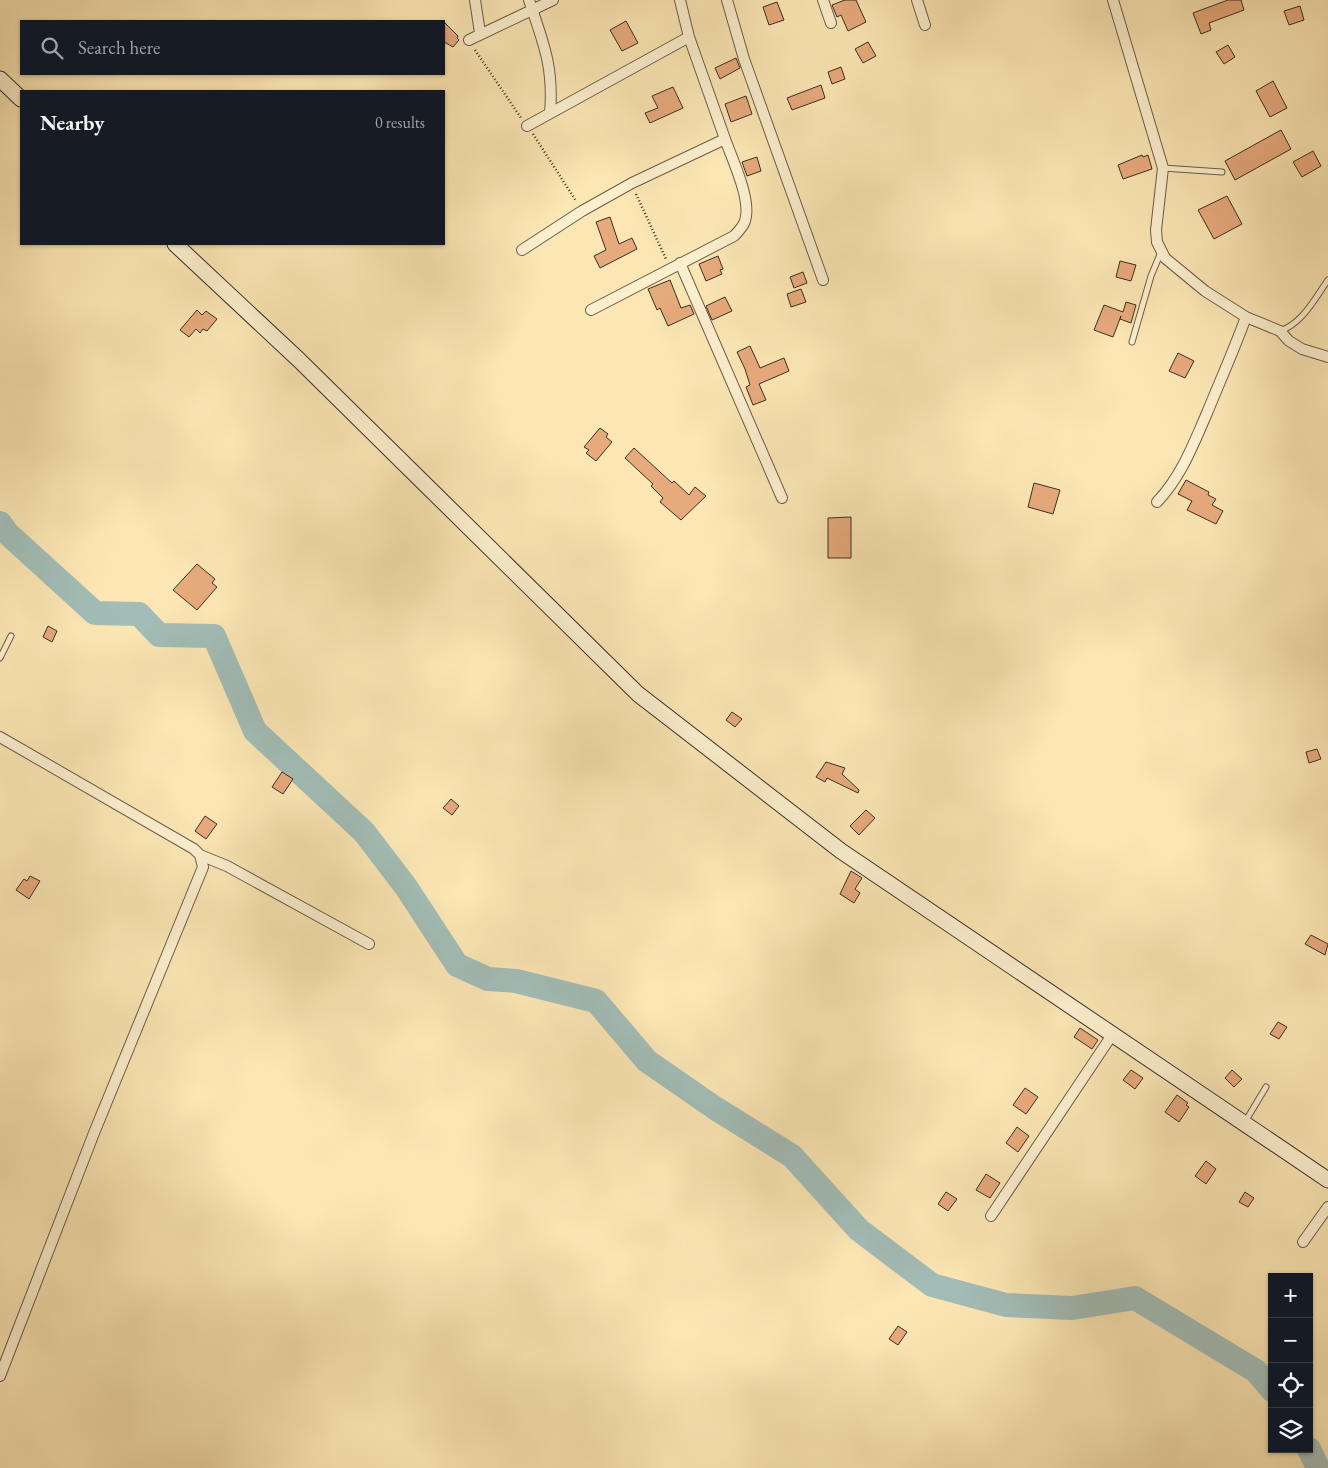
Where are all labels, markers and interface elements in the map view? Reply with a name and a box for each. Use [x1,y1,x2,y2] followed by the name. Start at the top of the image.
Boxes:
[20,20,445,75] search box
[38,34,66,62] icon: search
[78,35,160,60] text: Search here
[40,109,104,136] text: Nearby
[375,112,425,133] text: 0 results
[1268,1273,1313,1453] map controls
[1268,1273,1313,1318] button: +
[1268,1318,1313,1363] button: −
[1268,1363,1313,1408] button: locate
[1268,1408,1313,1453] button: layers

